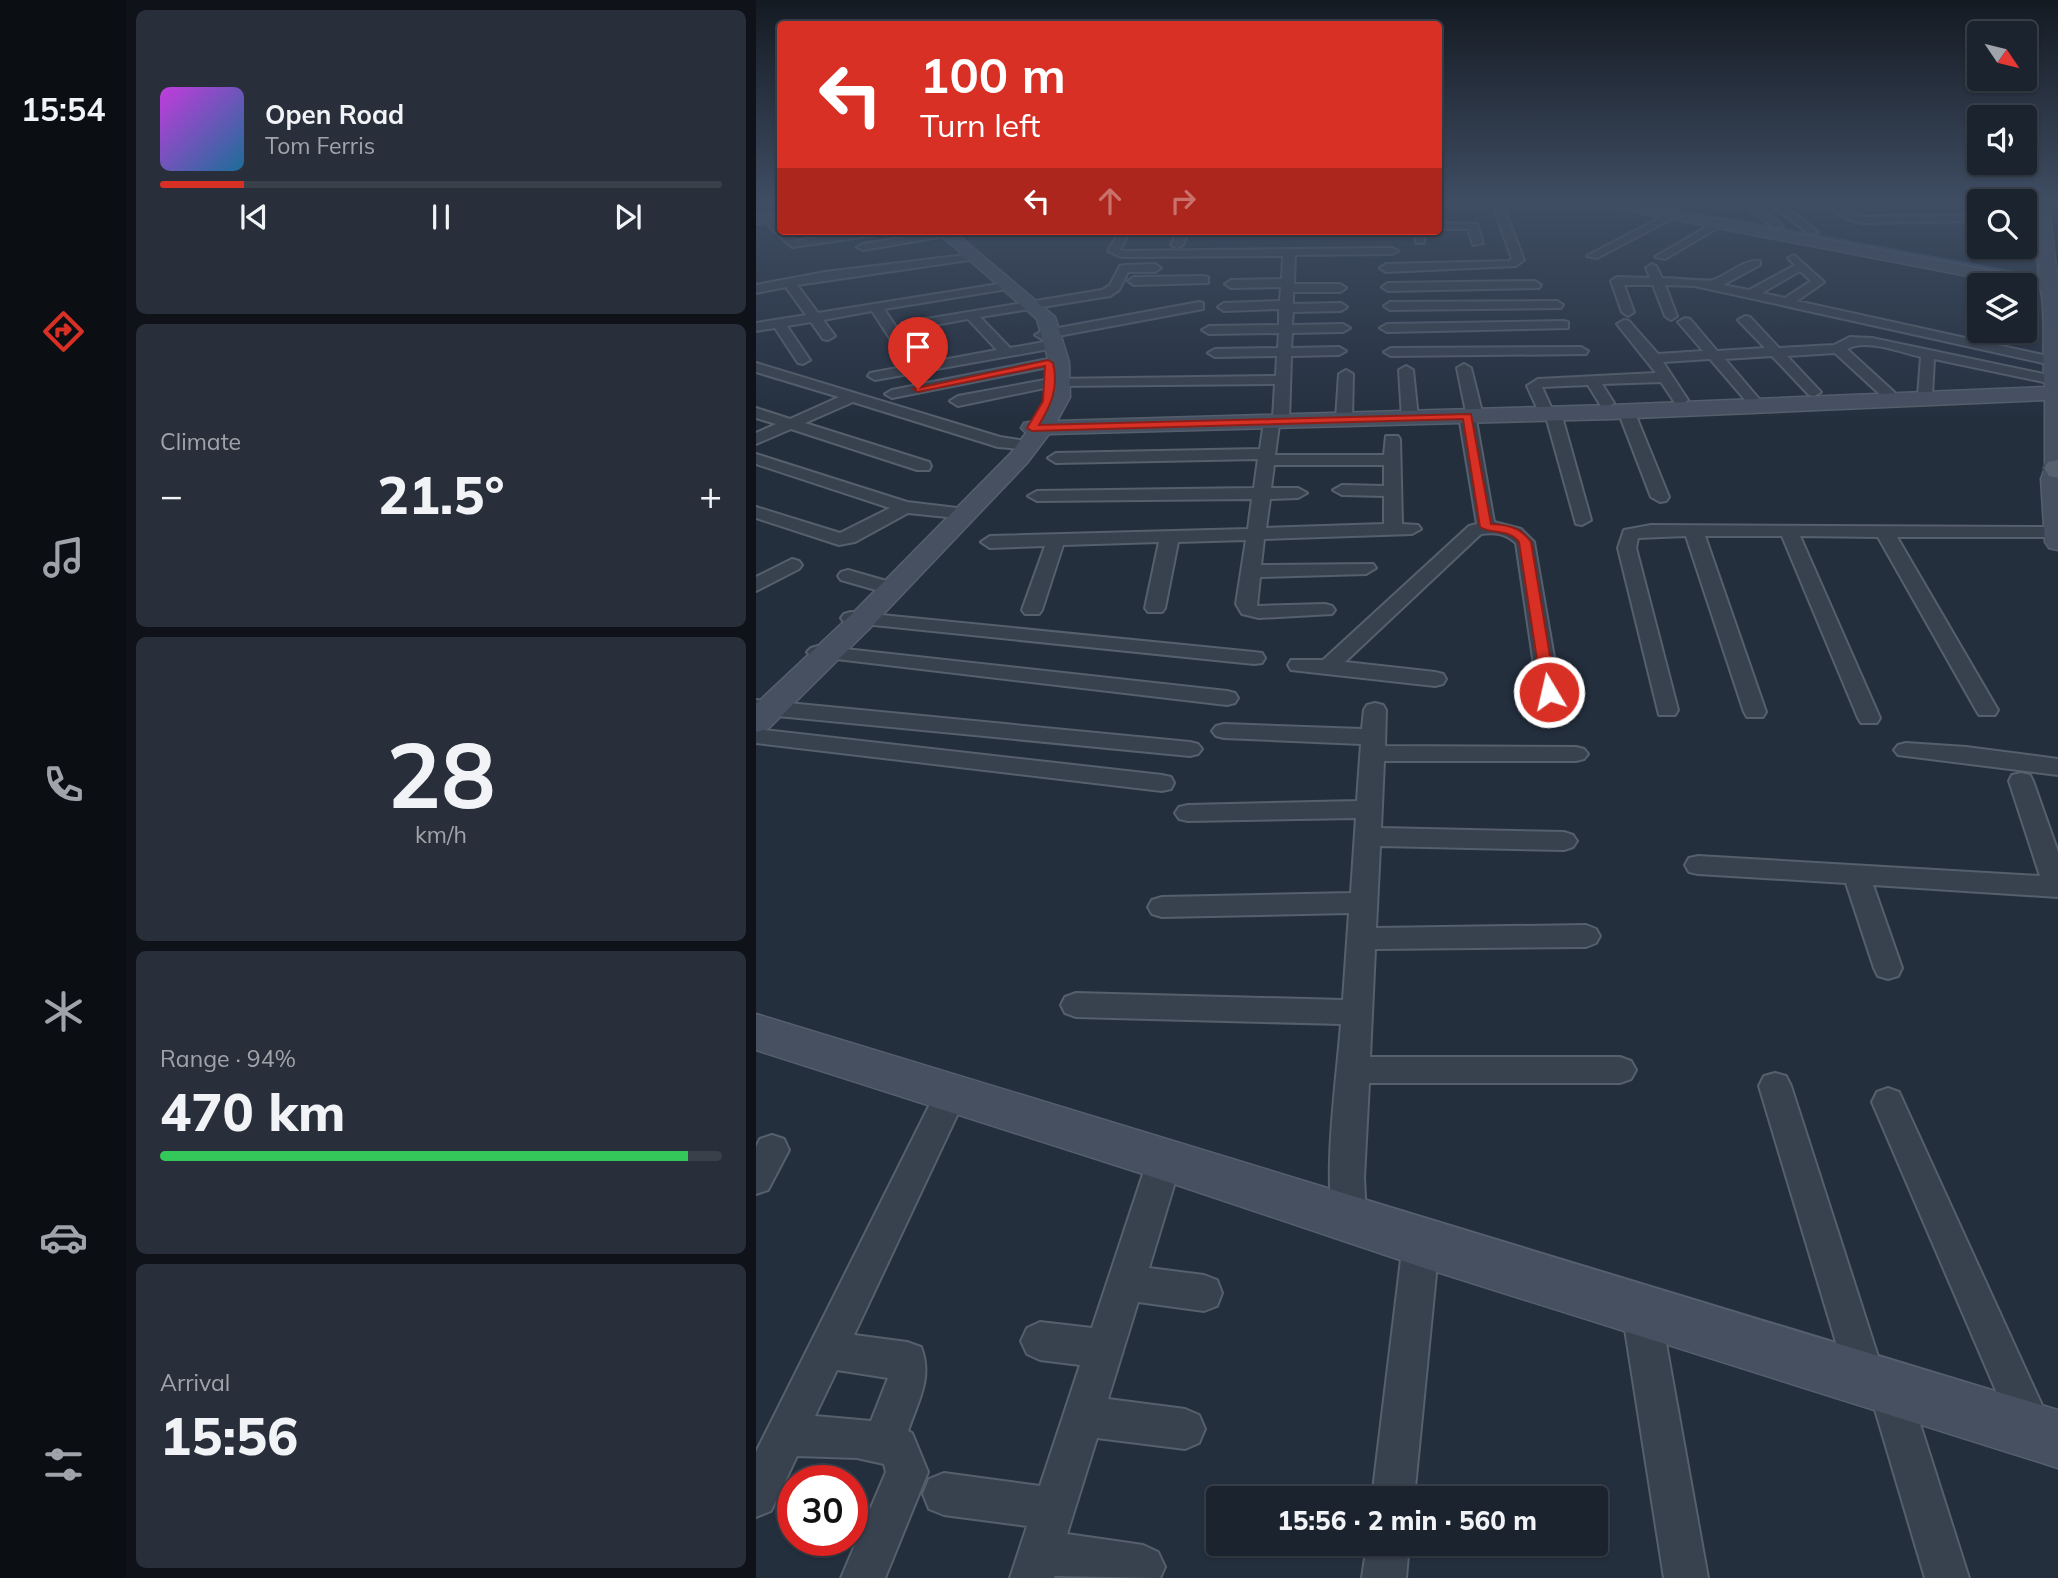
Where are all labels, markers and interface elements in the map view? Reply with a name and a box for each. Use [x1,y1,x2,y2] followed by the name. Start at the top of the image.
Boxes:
[1967,21,2037,91] north arrow
[1967,21,2037,343] map controls
[920,44,1066,105] text: 100 m
[805,49,896,140] icon: left
[21,89,105,129] text: 15:54
[265,98,404,131] text: Open Road
[920,105,1040,145] text: Turn left
[1967,105,2037,175] button: sound
[265,131,375,160] text: Tom Ferris
[1018,182,1056,220] icon: left
[1091,182,1129,220] icon: ahead
[1164,182,1202,220] icon: right
[1967,189,2037,259] button: search
[235,198,273,236] icon: previous
[422,198,460,236] icon: pause
[609,198,647,236] icon: next
[1967,273,2037,343] button: layers
[39,307,88,356] icon: directions
[888,317,948,389] pin
[899,328,937,366] icon: arrive
[160,427,241,456] text: Climate
[377,462,505,527] text: 21.5°
[160,471,183,519] text: −
[699,471,722,519] text: +
[39,533,88,582] icon: music
[1512,655,1586,729] position arrow
[386,717,496,831] text: 28
[39,760,88,809] icon: phone
[415,820,467,849] text: km/h
[39,987,88,1036] icon: climate
[160,1044,296,1073] text: Range · 94%
[160,1079,345,1144] text: 470 km
[39,1213,88,1262] icon: car
[160,1368,230,1397] text: Arrival
[160,1403,298,1468] text: 15:56
[39,1440,88,1489] icon: filters
[777,1465,868,1556] speed limit sign: 30
[1277,1504,1537,1537] text: 15:56 · 2 min · 560 m

